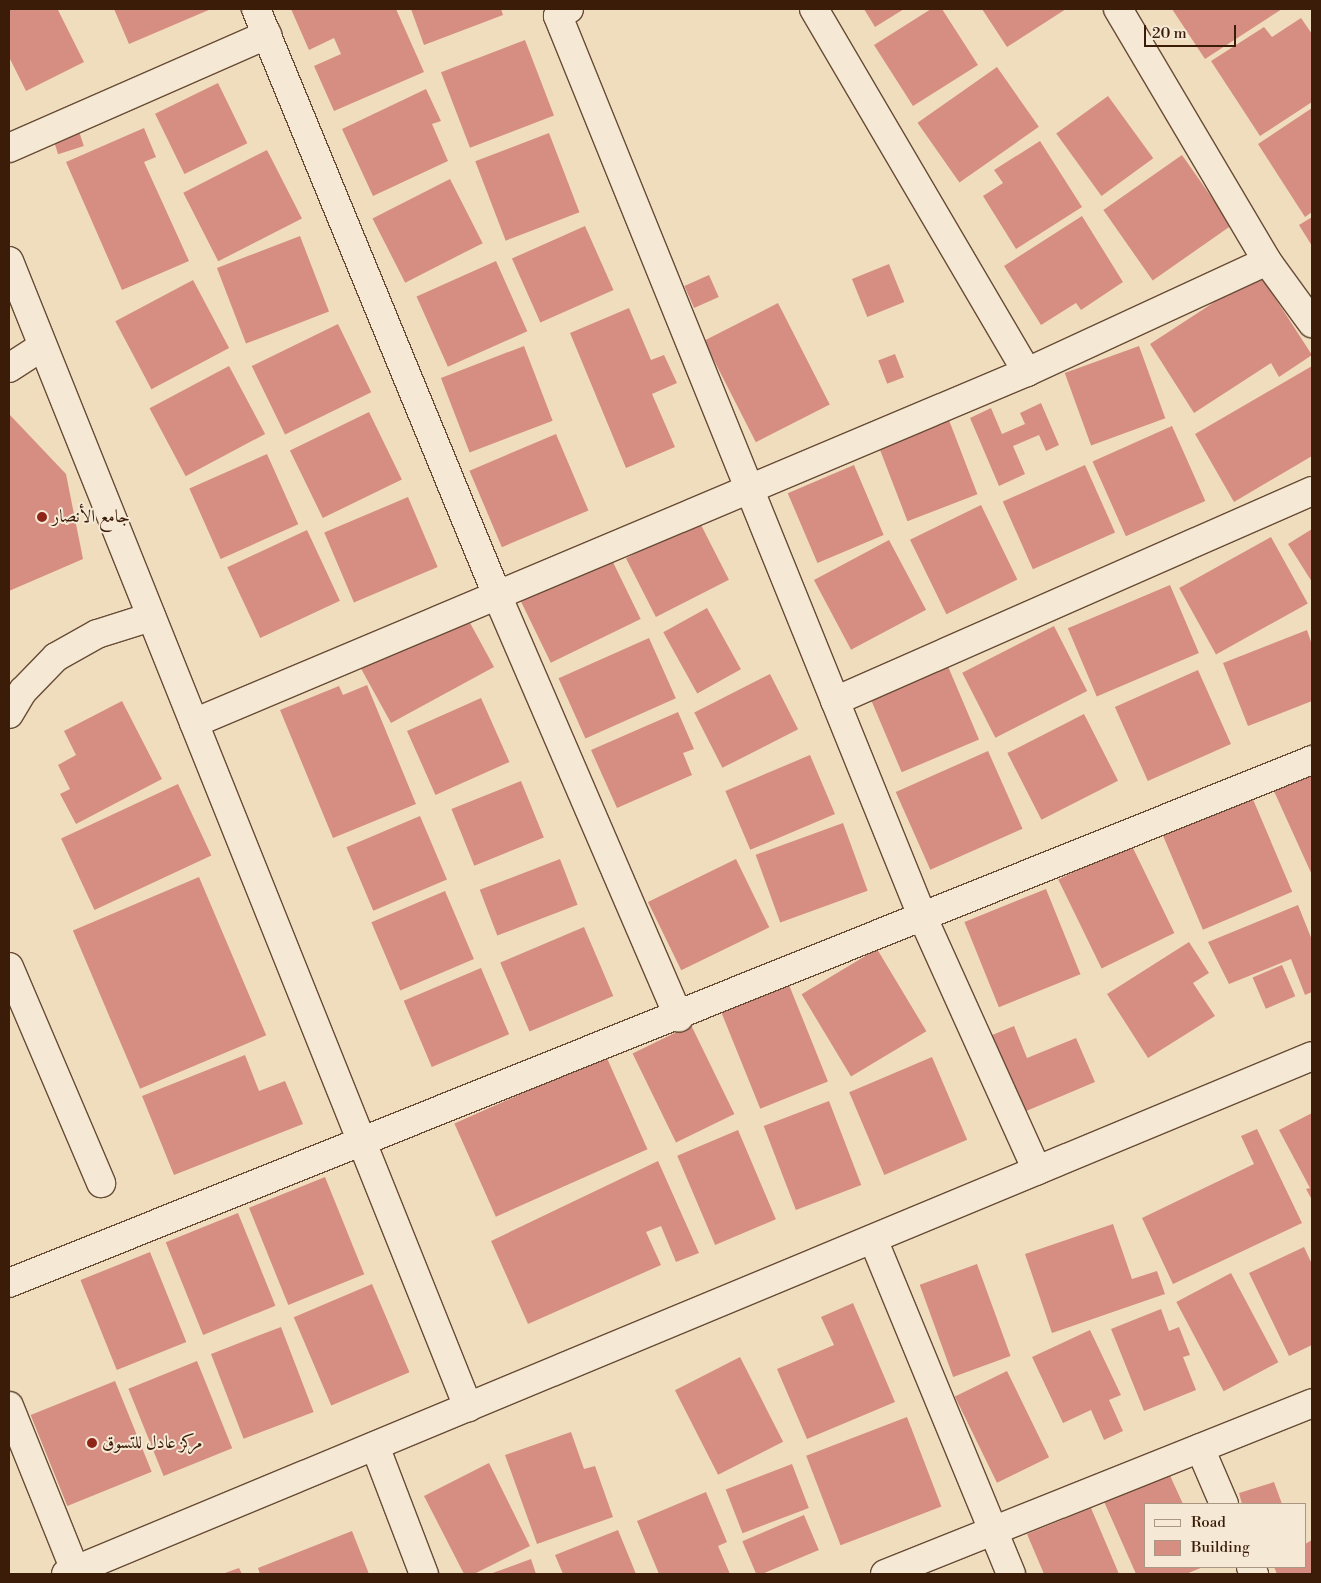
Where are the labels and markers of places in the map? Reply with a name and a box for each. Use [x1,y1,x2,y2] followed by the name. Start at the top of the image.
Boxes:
[52,506,130,528] place label: جامع الأنصار
[36,511,48,523] marker: جامع الأنصار
[102,1432,202,1454] place label: مركز عادل للتسوق
[86,1437,98,1449] marker: مركز عادل للتسوق

